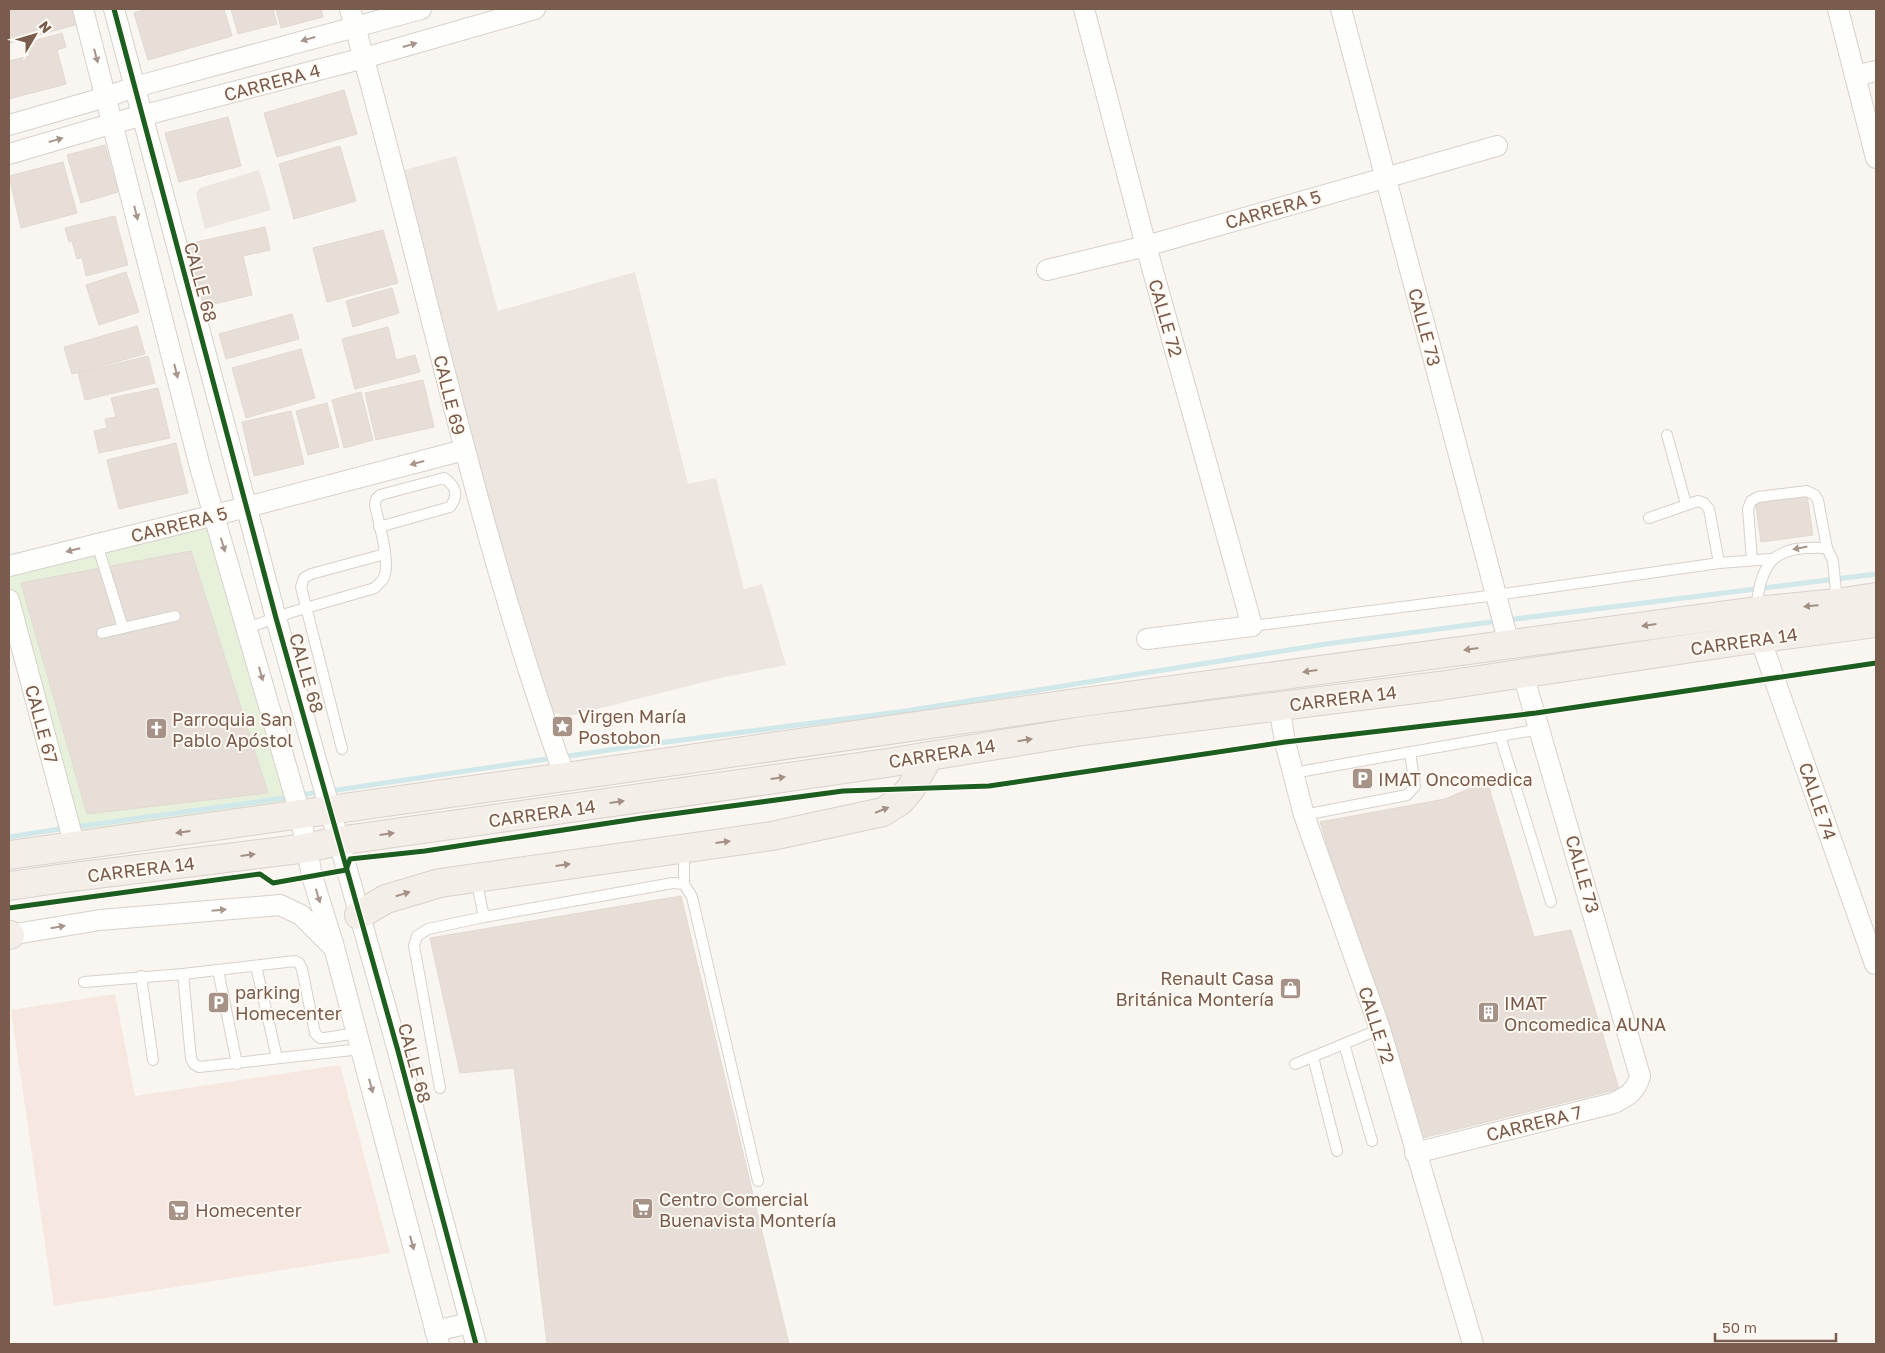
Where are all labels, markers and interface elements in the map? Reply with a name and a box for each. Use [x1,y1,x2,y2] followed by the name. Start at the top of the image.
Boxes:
[10,10,60,60] north arrow
[36,17,56,36] text: N
[300,35,315,43] one-way arrow
[403,40,418,48] one-way arrow
[92,48,100,63] one-way arrow
[221,59,323,105] street label: CARRERA 4
[48,136,63,144] one-way arrow
[1223,185,1323,233] street label: CARRERA 5
[132,206,140,221] one-way arrow
[180,240,222,324] street label: CALLE 68
[1144,277,1188,359] street label: CALLE 72
[1404,286,1446,368] street label: CALLE 73
[429,353,471,437] street label: CALLE 69
[172,363,180,378] one-way arrow
[409,459,424,467] one-way arrow
[128,501,230,547] street label: CARRERA 5
[219,537,227,552] one-way arrow
[1792,545,1808,553] one-way arrow
[65,546,80,554] one-way arrow
[1802,602,1818,610] one-way arrow
[1641,621,1657,629] one-way arrow
[1689,623,1799,659] street label: CARRERA 14
[285,631,329,715] street label: CALLE 68
[1463,646,1479,654] one-way arrow
[257,667,265,682] one-way arrow
[1302,667,1318,675] one-way arrow
[1288,681,1398,715] street label: CARRERA 14
[21,682,63,766] street label: CALLE 67
[578,705,686,748] place label: Virgen María Postobon
[172,708,293,751] place label: Parroquia San Pablo Apóstol
[550,714,574,738] place icon: Virgen María Postobon
[144,717,168,741] church icon: Parroquia San Pablo Apóstol
[887,734,997,772] street label: CARRERA 14
[1017,736,1033,744] one-way arrow
[1795,759,1842,843] street label: CALLE 74
[1350,767,1374,791] parking icon: IMAT Oncomedica
[1378,768,1533,790] place label: IMAT Oncomedica
[770,774,786,782] one-way arrow
[487,795,597,831] street label: CARRERA 14
[609,798,625,806] one-way arrow
[875,806,889,814] one-way arrow
[174,828,190,836] one-way arrow
[379,830,395,838] one-way arrow
[1561,833,1605,915] street label: CALLE 73
[716,838,732,846] one-way arrow
[240,851,256,859] one-way arrow
[86,852,196,886] street label: CARRERA 14
[555,861,571,869] one-way arrow
[315,888,323,903] one-way arrow
[396,890,411,898] one-way arrow
[212,906,228,914] one-way arrow
[50,923,66,931] one-way arrow
[1116,967,1274,1010] place label: Renault Casa Británica Montería
[1278,976,1302,1000] shop icon: Renault Casa Británica Montería
[235,981,342,1024] place label: parking Homecenter
[1354,984,1400,1066] street label: CALLE 72
[207,990,231,1014] parking icon: parking Homecenter
[1504,992,1666,1035] place label: IMAT Oncomedica AUNA
[1476,1001,1500,1025] building icon: IMAT Oncomedica AUNA
[394,1021,436,1105] street label: CALLE 68
[367,1079,375,1094] one-way arrow
[1484,1101,1584,1145] street label: CARRERA 7
[659,1188,836,1231] place label: Centro Comercial Buenavista Montería
[631,1197,655,1221] supermarket icon: Centro Comercial Buenavista Montería
[167,1198,191,1222] supermarket icon: Homecenter
[195,1199,302,1221] place label: Homecenter
[408,1236,416,1251] one-way arrow
[1715,1310,1836,1342] scale bar
[1722,1318,1757,1336] text: 50 m

